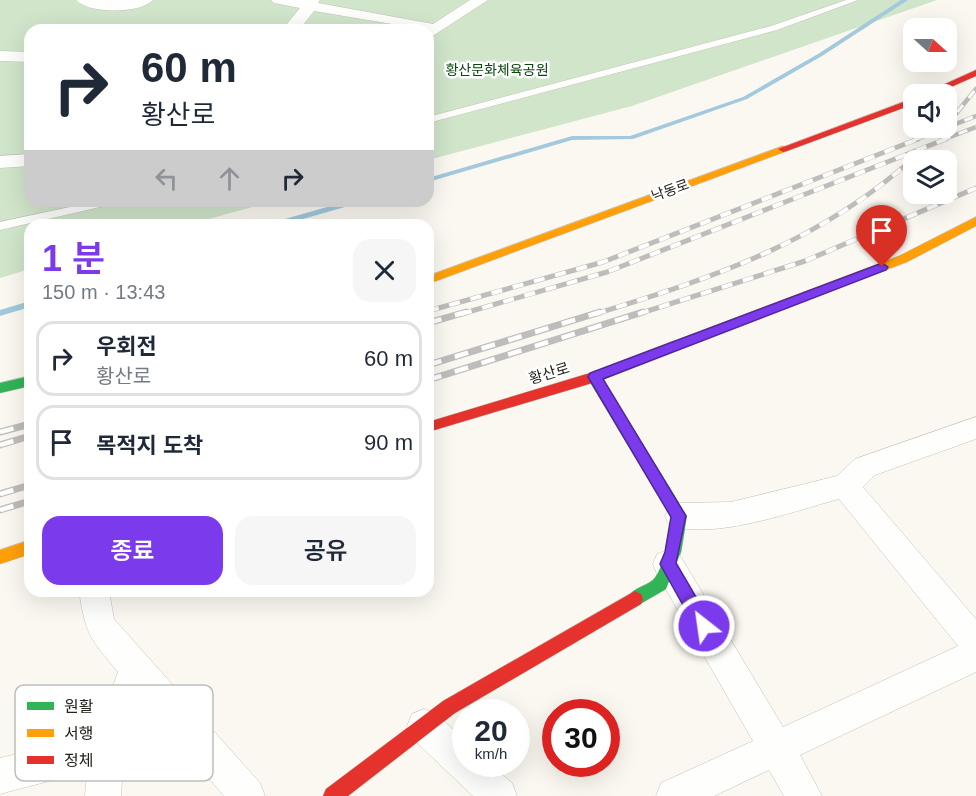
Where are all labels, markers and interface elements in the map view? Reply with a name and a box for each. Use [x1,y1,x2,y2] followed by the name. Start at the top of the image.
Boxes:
[903,18,957,72] north arrow
[903,18,957,204] map controls
[141,44,237,91] text: 60 m
[42,48,120,126] icon: right
[445,62,549,78] park label: 황산문화체육공원
[903,84,957,138] button: sound
[141,100,216,130] text: 황산로
[903,150,957,204] button: layers
[150,162,183,195] icon: left
[213,162,246,195] icon: ahead
[276,162,309,195] icon: right
[649,176,691,204] street label: 낙동로
[856,205,907,267] pin
[865,214,898,247] icon: arrive
[42,238,105,279] text: 1 분
[353,239,416,302] button: close
[42,281,165,303] text: 150 m · 13:43
[96,334,157,359] text: 우회전
[45,342,78,375] icon: right
[364,346,413,371] text: 60 m
[527,359,571,387] street label: 황산로
[96,365,151,387] text: 황산로
[45,426,78,459] icon: arrive
[364,430,413,455] text: 90 m
[96,433,203,458] text: 목적지 도착
[42,516,223,585] button: 종료
[235,516,416,585] button: 공유
[672,594,736,658] position arrow
[15,685,213,781] legend
[64,698,94,715] text: 원활
[542,699,620,777] speed limit sign: 30
[474,714,508,747] text: 20
[64,725,93,742] text: 서행
[475,745,507,762] text: km/h
[64,752,93,769] text: 정체

